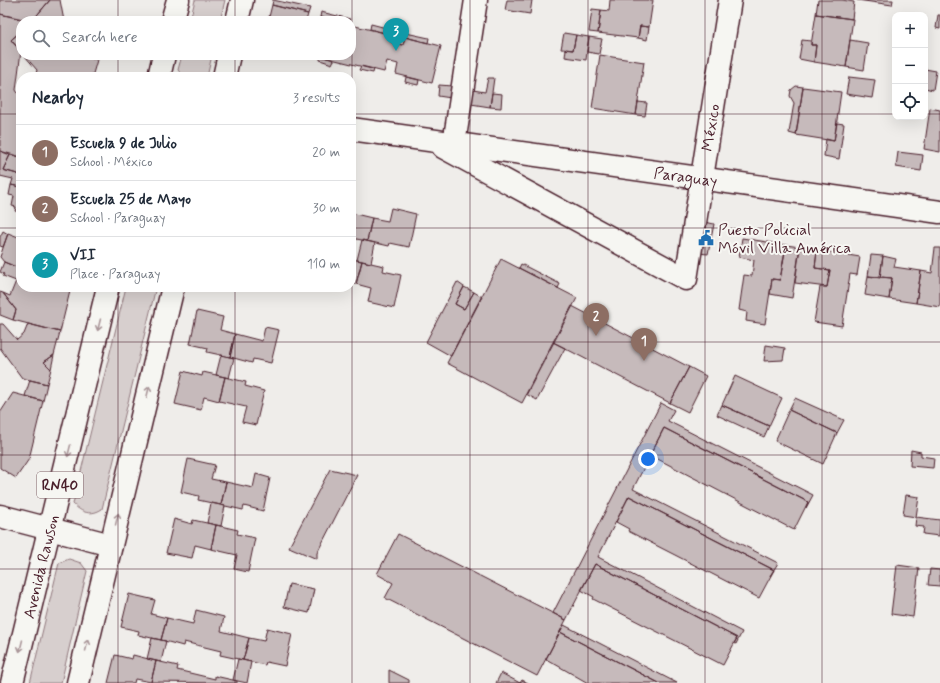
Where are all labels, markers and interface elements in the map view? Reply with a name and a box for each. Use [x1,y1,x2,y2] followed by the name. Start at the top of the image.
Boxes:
[892,12,928,120] map controls
[892,12,928,48] button: +
[16,16,356,60] search box
[383,18,409,51] pin: 3
[30,27,52,49] icon: search
[62,28,138,48] text: Search here
[892,48,928,84] button: −
[892,84,928,120] button: locate
[32,87,84,109] text: Nearby
[293,90,340,107] text: 3 results
[697,102,725,153] street label: México
[70,134,177,154] text: Escuela 9 de Julio
[42,144,48,161] text: 1
[312,144,340,161] text: 20 m
[70,154,153,171] text: School · México
[652,163,719,192] street label: Paraguay
[70,190,191,210] text: Escuela 25 de Mayo
[42,200,48,217] text: 2
[313,200,340,217] text: 30 m
[70,210,166,227] text: School · Paraguay
[718,220,851,259] place label: Puesto Policial Móvil Villa América
[697,229,715,247] public building icon: Puesto Policial Móvil Villa América
[70,246,96,266] text: VII
[42,256,48,273] text: 3
[307,256,340,273] text: 110 m
[70,266,160,283] text: Place · Paraguay
[583,303,609,336] pin: 2
[95,318,103,331] one-way arrow
[631,328,657,361] pin: 1
[144,386,152,399] one-way arrow
[64,444,72,457] one-way arrow
[638,449,658,469] your location
[37,472,83,498] road number: RN40
[114,512,122,525] one-way arrow
[19,513,64,621] street label: Avenida Rawson
[17,639,25,652] one-way arrow
[84,639,91,652] one-way arrow

